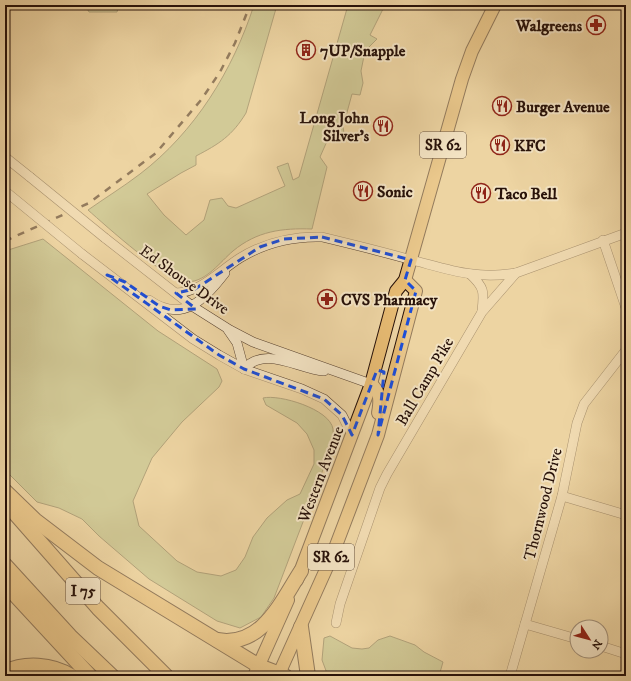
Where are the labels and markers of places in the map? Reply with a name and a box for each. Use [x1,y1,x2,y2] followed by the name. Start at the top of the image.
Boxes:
[585,14,607,36] pharmacy icon: Walgreens
[515,16,583,36] place label: Walgreens
[295,39,317,61] building icon: 7UP/Snapple
[320,41,406,61] place label: 7UP/Snapple
[491,95,513,117] restaurant icon: Burger Avenue
[516,97,610,117] place label: Burger Avenue
[300,108,370,146] place label: Long John Silver's
[372,115,394,137] restaurant icon: Long John Silver's
[489,134,511,156] restaurant icon: KFC
[514,136,546,156] place label: KFC
[352,180,374,202] restaurant icon: Sonic
[377,182,413,202] place label: Sonic
[470,182,492,204] restaurant icon: Taco Bell
[494,184,558,204] place label: Taco Bell
[316,288,338,310] pharmacy icon: CVS Pharmacy
[341,290,438,310] place label: CVS Pharmacy

